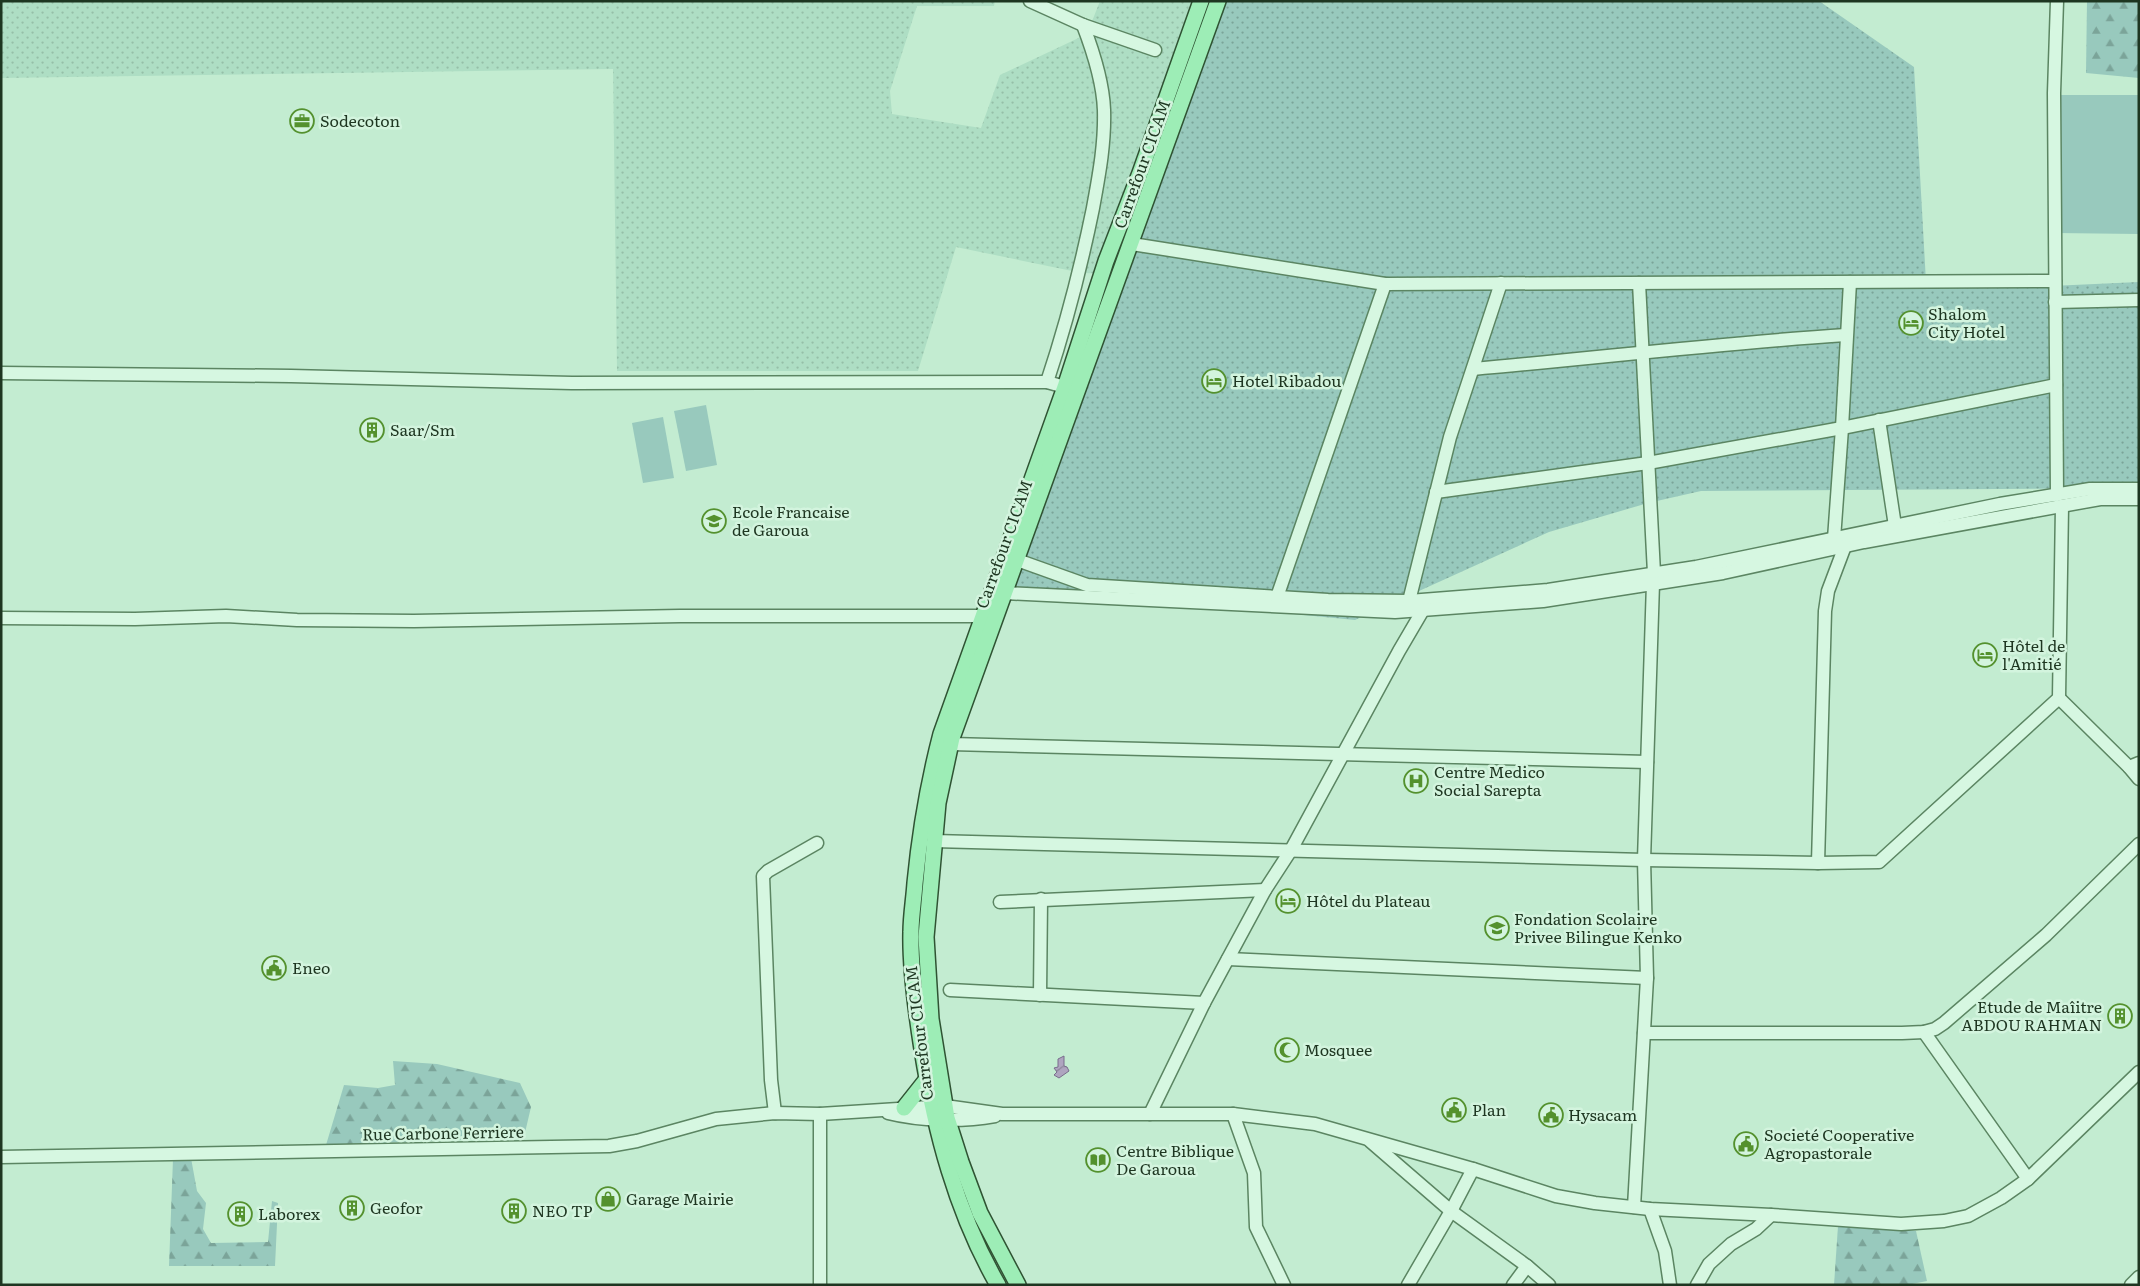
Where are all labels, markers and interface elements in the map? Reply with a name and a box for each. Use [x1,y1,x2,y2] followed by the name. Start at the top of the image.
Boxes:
[1107,96,1175,231] street label: Carrefour CICAM
[289,108,315,134] office icon: Sodecoton
[320,108,401,132] place label: Sodecoton
[1928,301,2005,343] place label: Shalom City Hotel
[1898,310,1924,336] hotel icon: Shalom City Hotel
[1201,368,1227,394] hotel icon: Hotel Ribadou
[1232,368,1341,392] place label: Hotel Ribadou
[359,417,385,443] building icon: Saar/Sm
[390,417,456,441] place label: Saar/Sm
[969,476,1037,611] street label: Carrefour CICAM
[732,499,849,541] place label: Ecole Francaise de Garoua
[701,508,727,534] school or university icon: Ecole Francaise de Garoua
[2002,633,2065,675] place label: Hôtel de l'Amitié
[1972,642,1998,668] hotel icon: Hôtel de l'Amitié
[1434,759,1545,801] place label: Centre Medico Social Sarepta
[1403,768,1429,794] hospital icon: Centre Medico Social Sarepta
[1275,888,1301,914] hotel icon: Hôtel du Plateau
[1306,888,1431,912] place label: Hôtel du Plateau
[1514,906,1682,948] place label: Fondation Scolaire Privee Bilingue Kenko
[1484,915,1510,941] school or university icon: Fondation Scolaire Privee Bilingue Kenko
[261,955,287,981] public building icon: Eneo
[292,955,330,979] place label: Eneo
[898,964,938,1102] street label: Carrefour CICAM
[1961,994,2102,1036] place label: Etude de Maîitre ABDOU RAHMAN
[2107,1003,2133,1029] building icon: Etude de Maîitre ABDOU RAHMAN
[1274,1037,1300,1063] mosque icon: Mosquee
[1304,1037,1372,1061] place label: Mosquee
[1441,1097,1467,1123] public building icon: Plan
[1472,1097,1506,1121] place label: Plan
[1538,1102,1564,1128] public building icon: Hysacam
[1568,1102,1638,1126] place label: Hysacam
[362,1119,524,1145] street label: Rue Carbone Ferriere
[1764,1122,1914,1164] place label: Societé Cooperative Agropastorale
[1733,1131,1759,1157] public building icon: Societé Cooperative Agropastorale
[1116,1138,1234,1180] place label: Centre Biblique De Garoua
[1085,1147,1111,1173] library icon: Centre Biblique De Garoua
[595,1186,621,1212] shop icon: Garage Mairie
[626,1186,734,1210] place label: Garage Mairie
[339,1195,365,1221] building icon: Geofor
[370,1195,423,1219] place label: Geofor
[501,1198,527,1224] building icon: NEO TP
[532,1198,593,1222] place label: NEO TP
[227,1201,253,1227] building icon: Laborex
[258,1201,321,1225] place label: Laborex

